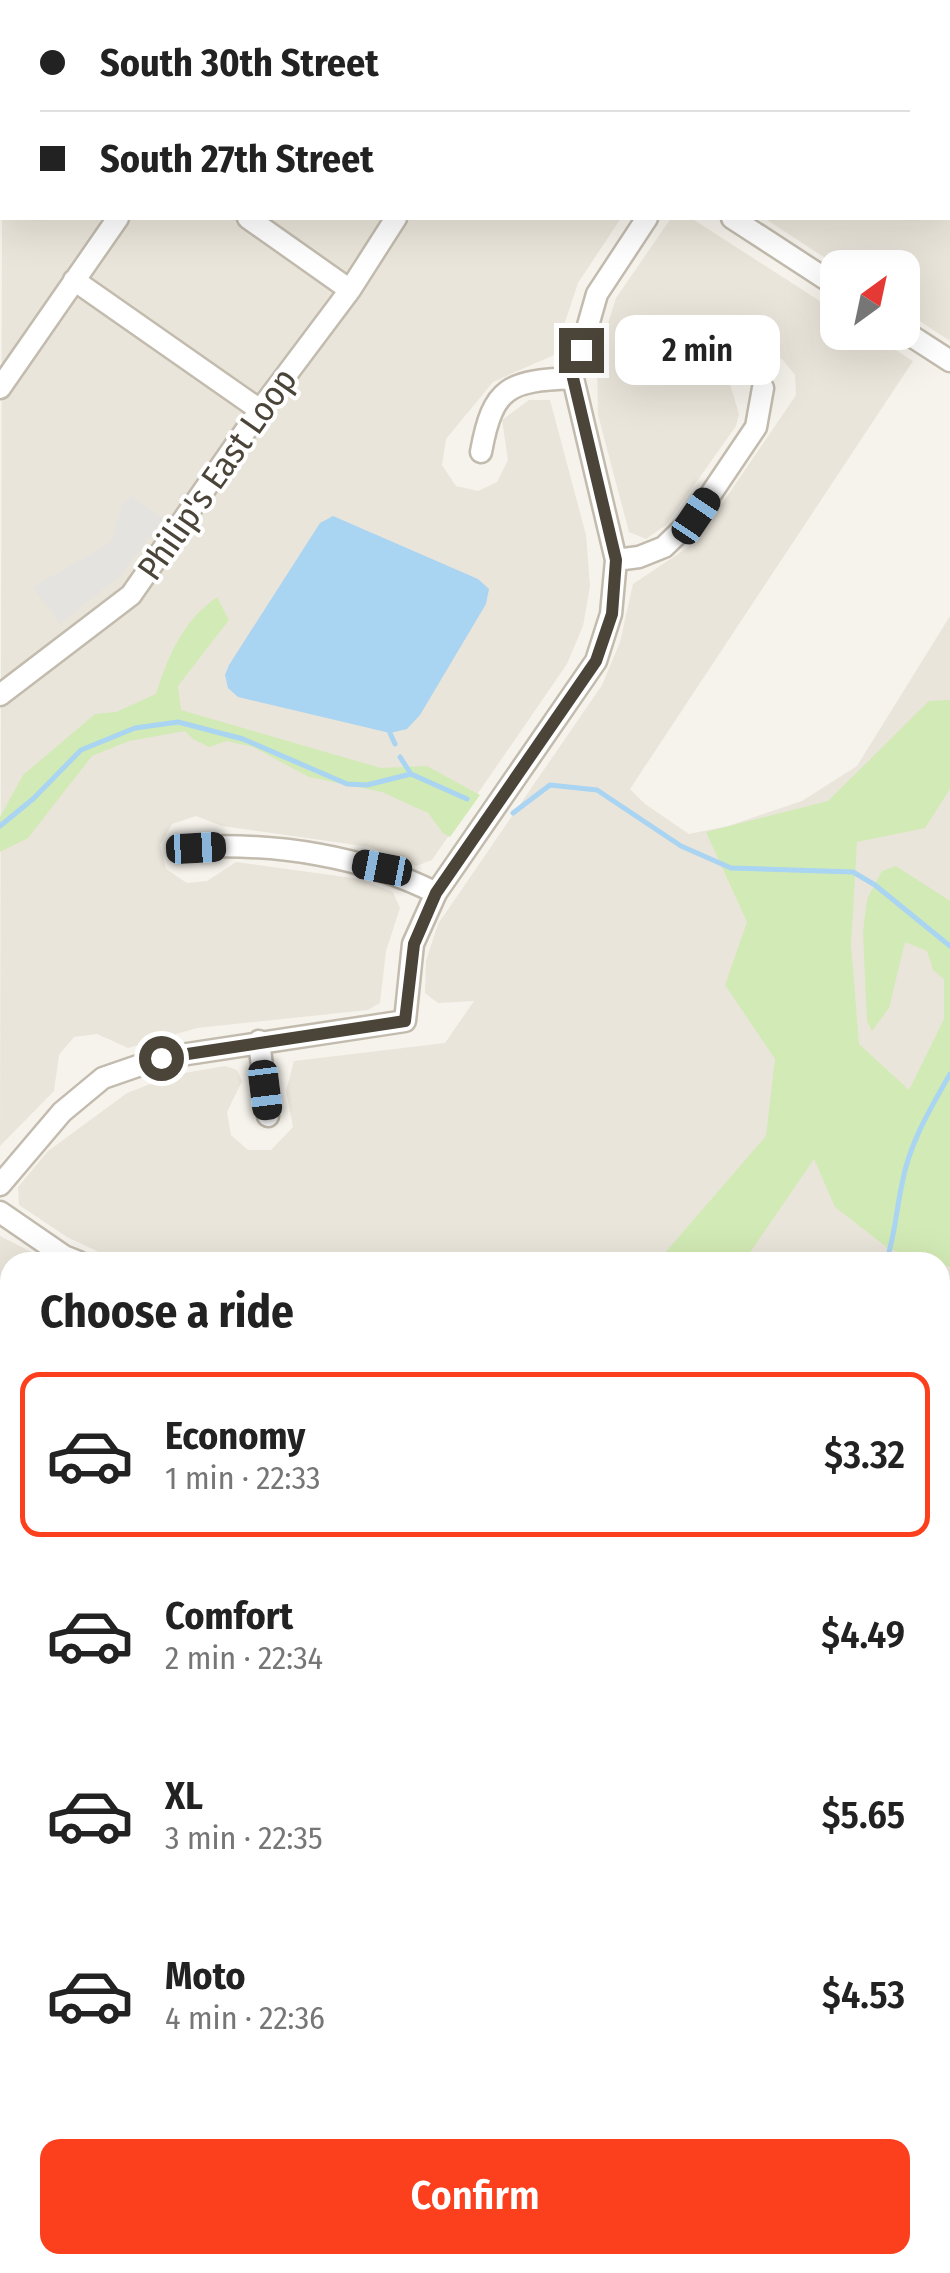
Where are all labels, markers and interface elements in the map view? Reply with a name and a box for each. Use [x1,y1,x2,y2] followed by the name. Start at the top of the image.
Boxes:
[100,40,379,86] text: South 30th Street
[100,136,374,182] text: South 27th Street
[820,250,920,350] north arrow
[820,250,920,350] map controls
[616,315,781,385] callout: 2 min
[559,328,604,373] route end
[662,331,733,369] text: 2 min
[128,360,306,588] street label: Philip's East Loop
[667,483,725,549] car
[165,831,227,865] car
[350,848,414,888] car
[139,1036,184,1081] route start
[246,1058,284,1122] car
[40,1285,294,1339] text: Choose a ride
[45,1410,135,1500] icon: car
[165,1413,305,1459] text: Economy
[824,1432,905,1478] text: $3.32
[165,1459,321,1497] text: 1 min · 22:33
[45,1590,135,1680] icon: car
[165,1593,293,1639] text: Comfort
[821,1612,905,1658] text: $4.49
[165,1639,323,1677] text: 2 min · 22:34
[45,1770,135,1860] icon: car
[165,1773,203,1819] text: XL
[822,1792,905,1838] text: $5.65
[165,1819,323,1857] text: 3 min · 22:35
[45,1950,135,2040] icon: car
[165,1953,246,1999] text: Moto
[822,1972,905,2018] text: $4.53
[165,1999,325,2037] text: 4 min · 22:36
[40,2139,910,2254] button: Confirm

